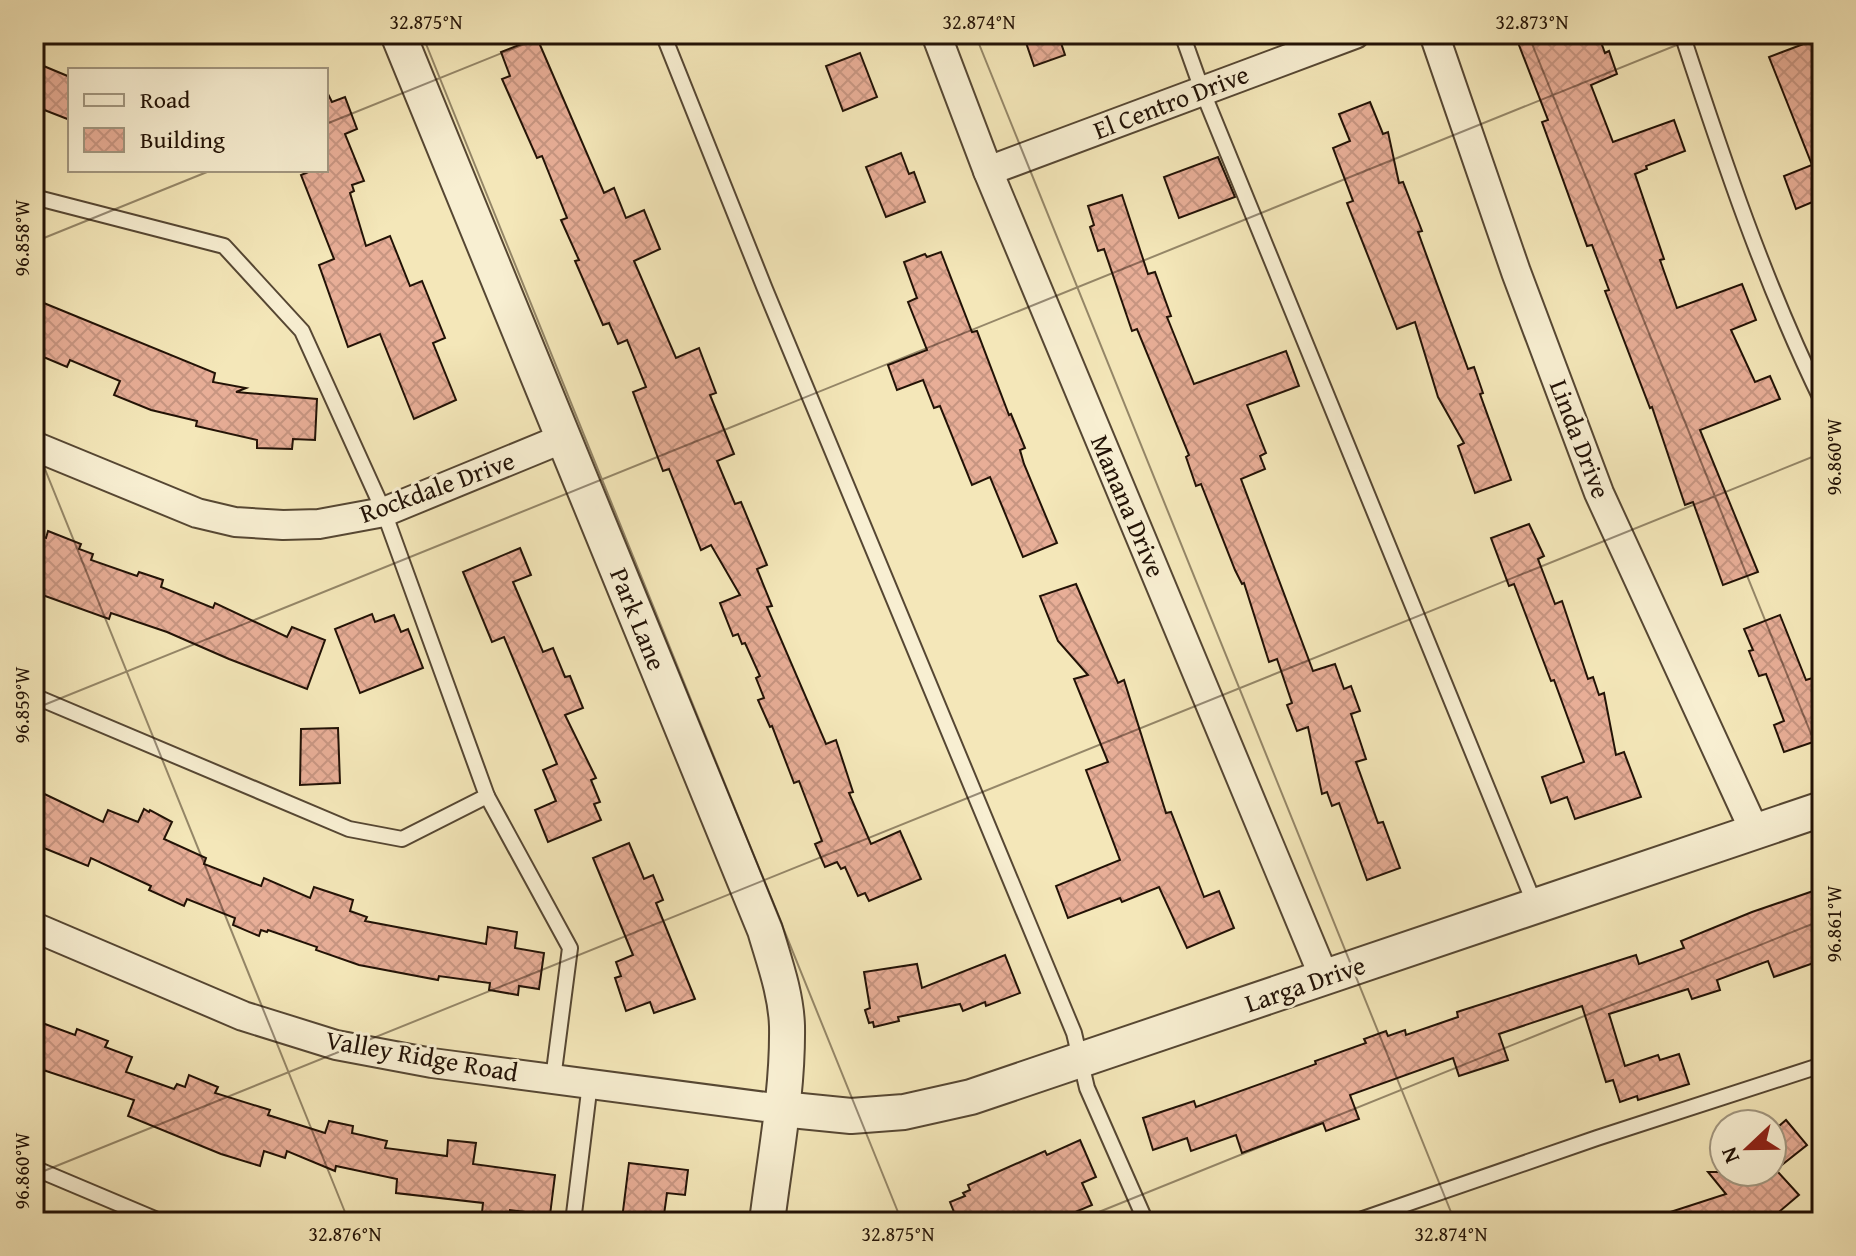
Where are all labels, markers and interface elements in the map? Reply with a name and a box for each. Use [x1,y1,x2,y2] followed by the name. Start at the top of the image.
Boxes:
[389,7,463,36] text: 32.875°N
[942,7,1016,36] text: 32.874°N
[1495,7,1569,36] text: 32.873°N
[1087,54,1254,149] street label: El Centro Drive
[68,68,328,172] legend
[140,82,190,117] text: Road
[140,122,225,157] text: Building
[7,199,36,277] text: 96.858°W
[1540,374,1621,504] street label: Linda Drive
[1819,418,1848,496] text: 96.860°W
[1081,428,1176,583] street label: Manana Drive
[354,440,520,533] street label: Rockdale Drive
[600,562,677,676] street label: Park Lane
[7,666,36,744] text: 96.859°W
[1819,885,1848,963] text: 96.861°W
[1239,945,1370,1022] street label: Larga Drive
[323,1019,521,1092] street label: Valley Ridge Road
[1708,1108,1788,1188] north arrow
[7,1132,36,1210] text: 96.860°W
[1712,1142,1747,1168] text: N
[308,1219,382,1248] text: 32.876°N
[861,1219,935,1248] text: 32.875°N
[1414,1219,1488,1248] text: 32.874°N

